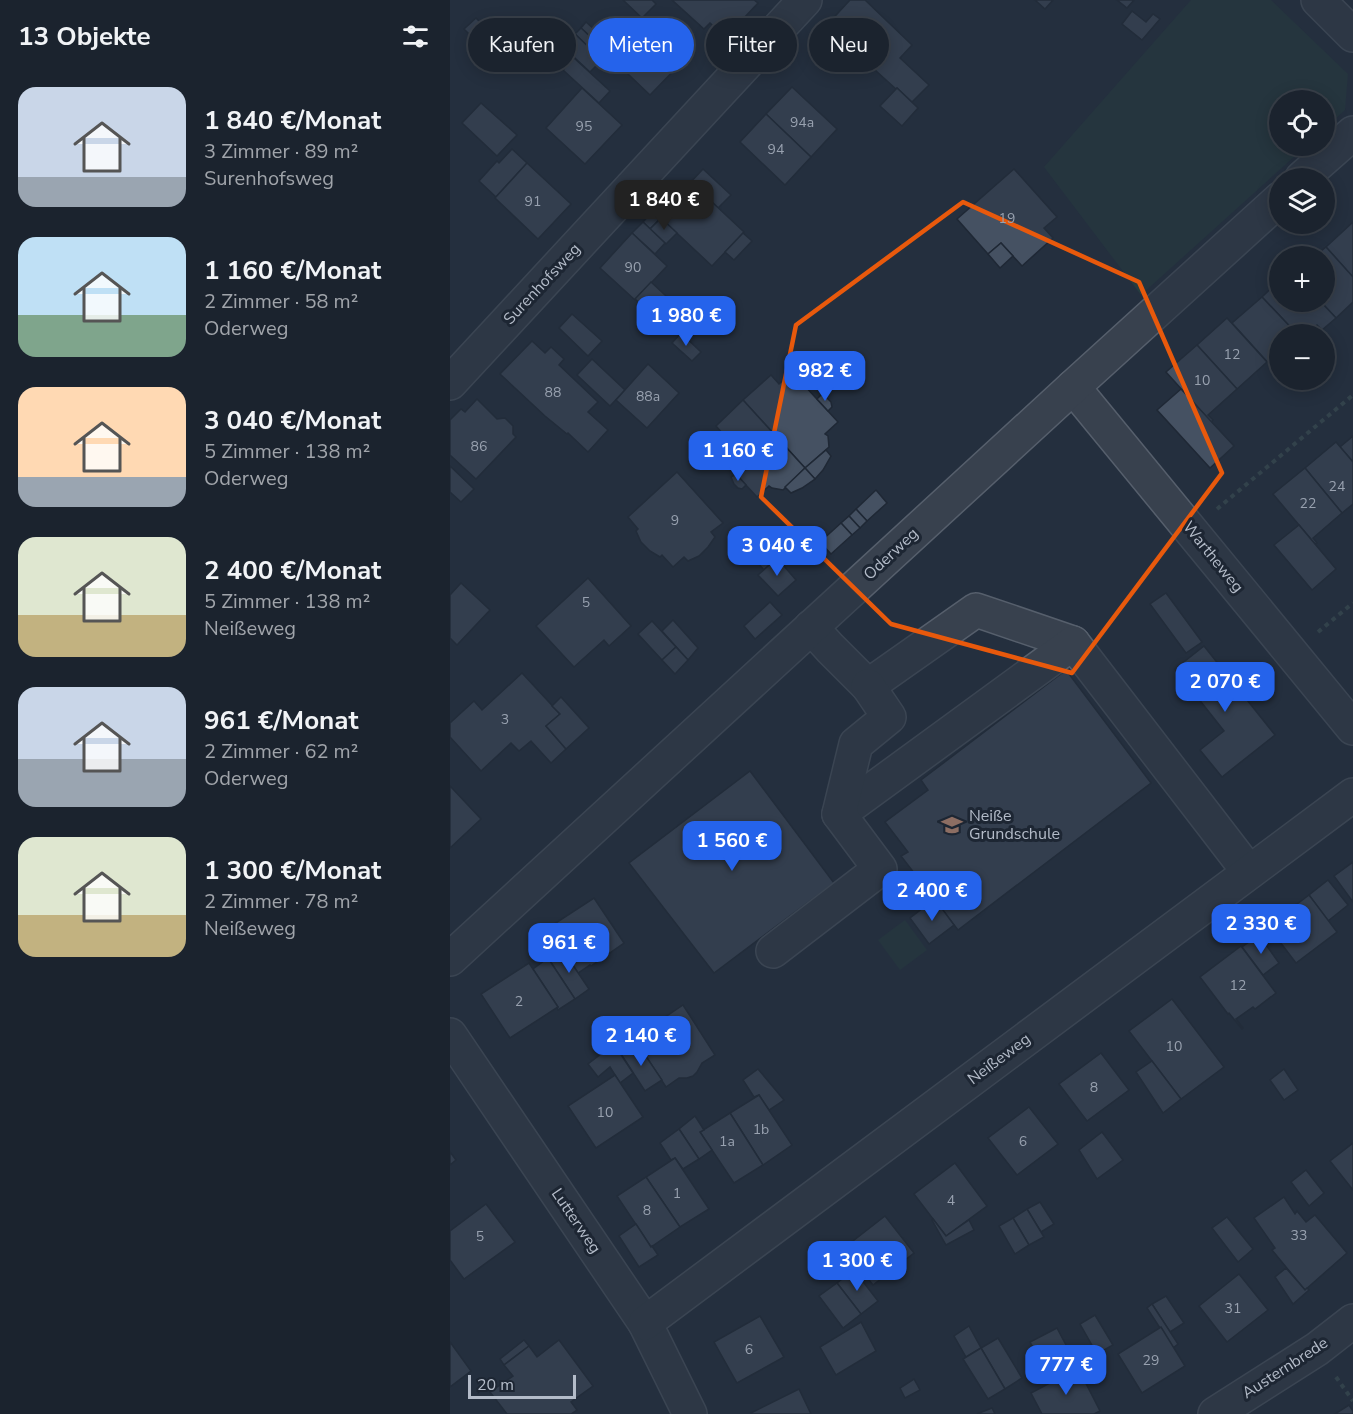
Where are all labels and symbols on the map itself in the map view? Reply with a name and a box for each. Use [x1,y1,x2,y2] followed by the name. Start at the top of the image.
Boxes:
[790,113,814,132] house number: 94a
[576,117,592,136] house number: 95
[768,140,784,159] house number: 94
[609,180,719,231] pin: 1 840 €
[525,192,541,211] house number: 91
[999,209,1015,228] house number: 19
[499,238,585,330] street label: Surenhofsweg
[625,258,641,277] house number: 90
[631,296,741,347] pin: 1 980 €
[1224,345,1240,364] house number: 12
[783,351,867,402] pin: 982 €
[1194,371,1210,390] house number: 10
[545,383,561,402] house number: 88
[636,387,660,406] house number: 88a
[683,431,793,482] pin: 1 160 €
[471,437,487,456] house number: 86
[1329,477,1345,496] house number: 24
[1300,494,1316,513] house number: 22
[671,511,679,530] house number: 9
[1177,517,1249,597] street label: Wartheweg
[859,523,923,585] street label: Oderweg
[722,526,832,577] pin: 3 040 €
[582,593,590,612] house number: 5
[1170,662,1280,713] pin: 2 070 €
[501,710,509,729] house number: 3
[969,805,1060,845] place label: Neiße Grundschule
[940,813,964,837] school or university icon: Neiße Grundschule
[677,821,787,872] pin: 1 560 €
[877,871,987,922] pin: 2 400 €
[1206,904,1316,955] pin: 2 330 €
[527,923,611,974] pin: 961 €
[1230,976,1246,995] house number: 12
[515,992,523,1011] house number: 2
[586,1016,696,1067] pin: 2 140 €
[963,1028,1035,1090] street label: Neißeweg
[1166,1037,1182,1056] house number: 10
[1090,1078,1098,1097] house number: 8
[597,1103,613,1122] house number: 10
[753,1120,769,1139] house number: 1b
[719,1132,735,1151] house number: 1a
[1019,1132,1027,1151] house number: 6
[546,1184,606,1258] street label: Lutterweg
[673,1184,681,1203] house number: 1
[947,1191,955,1210] house number: 4
[643,1201,651,1220] house number: 8
[1291,1226,1307,1245] house number: 33
[476,1227,484,1246] house number: 5
[802,1241,912,1292] pin: 1 300 €
[1225,1299,1241,1318] house number: 31
[1238,1332,1332,1404] street label: Austernbrede
[745,1340,753,1359] house number: 6
[1024,1345,1108,1396] pin: 777 €
[1143,1351,1159,1370] house number: 29
[468,1372,576,1400] scale bar

